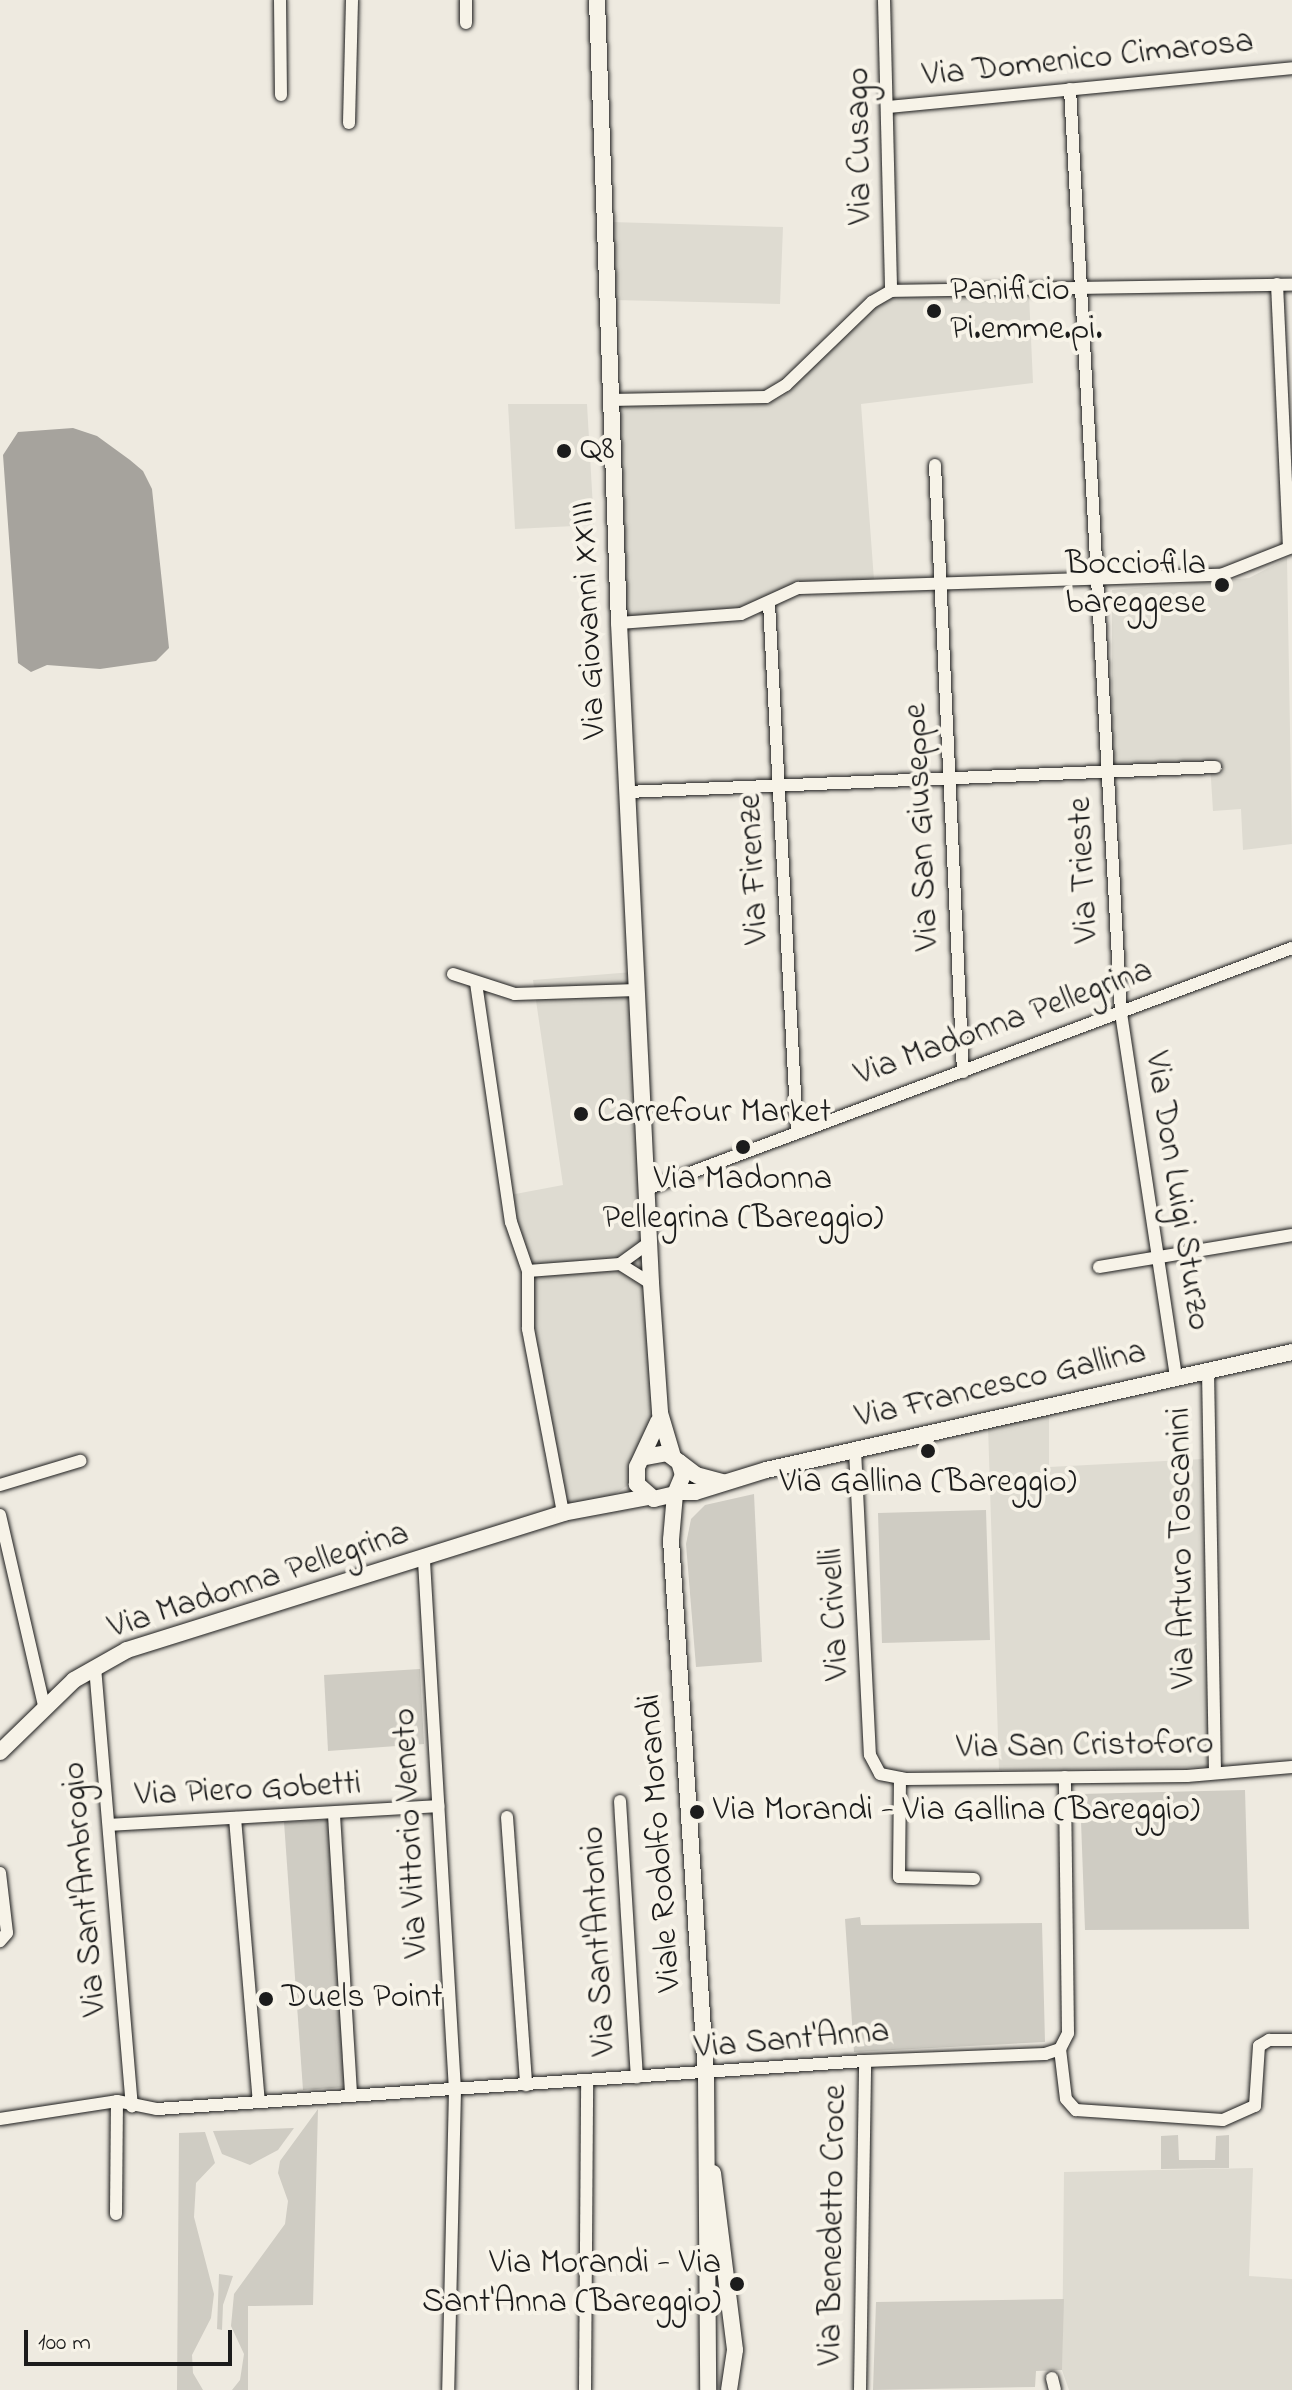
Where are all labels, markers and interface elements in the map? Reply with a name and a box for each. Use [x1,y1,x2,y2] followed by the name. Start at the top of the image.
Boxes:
[921,22,1255,98] street label: Via Domenico Cimarosa
[839,67,883,225] street label: Via Cusago
[950,271,1102,350] place label: Panificio Pi.emme.pi.
[925,302,943,320] marker: Panificio Pi.emme.pi.
[580,431,615,471] place label: Q8
[555,442,573,460] marker: Q8
[563,500,617,740] street label: Via Giovanni XXIII
[1065,545,1206,624] place label: Bocciofila bareggese
[1213,576,1231,594] marker: Bocciofila bareggese
[896,702,950,952] street label: Via San Giuseppe
[731,793,779,945] street label: Via Firenze
[1061,796,1109,944] street label: Via Trieste
[850,951,1158,1097] street label: Via Madonna Pellegrina
[1134,1049,1218,1333] street label: Via Don Luigi Sturzo
[597,1094,831,1134] place label: Carrefour Market
[572,1105,590,1123] marker: Carrefour Market
[734,1138,752,1156] marker: Via Madonna Pellegrina (Bareggio)
[603,1160,883,1240] place label: Via Madonna Pellegrina (Bareggio)
[852,1333,1150,1439] street label: Via Francesco Gallina
[1160,1407,1206,1689] street label: Via Arturo Toscanini
[919,1442,937,1460] marker: Via Gallina (Bareggio)
[779,1464,1077,1504] place label: Via Gallina (Bareggio)
[104,1514,414,1650] street label: Via Madonna Pellegrina
[812,1547,860,1681] street label: Via Crivelli
[630,1693,692,1993] street label: Viale Rodolfo Morandi
[385,1707,439,1959] street label: Via Vittorio Veneto
[956,1724,1214,1770] street label: Via San Cristoforo
[55,1760,117,2018] street label: Via Sant'Ambrogio
[134,1765,362,1817] street label: Via Piero Gobetti
[713,1792,1200,1832] place label: Via Morandi - Via Gallina (Bareggio)
[688,1803,706,1821] marker: Via Morandi - Via Gallina (Bareggio)
[574,1825,626,2057] street label: Via Sant'Antonio
[282,1979,443,2019] place label: Duels Point
[257,1990,275,2008] marker: Duels Point
[693,2012,891,2070] street label: Via Sant'Anna
[811,2084,857,2366] street label: Via Benedetto Croce
[422,2244,721,2324] place label: Via Morandi - Via Sant'Anna (Bareggio)
[728,2275,746,2293] marker: Via Morandi - Via Sant'Anna (Bareggio)
[28,2314,236,2364] scale bar
[38,2326,91,2361] text: 100 m

